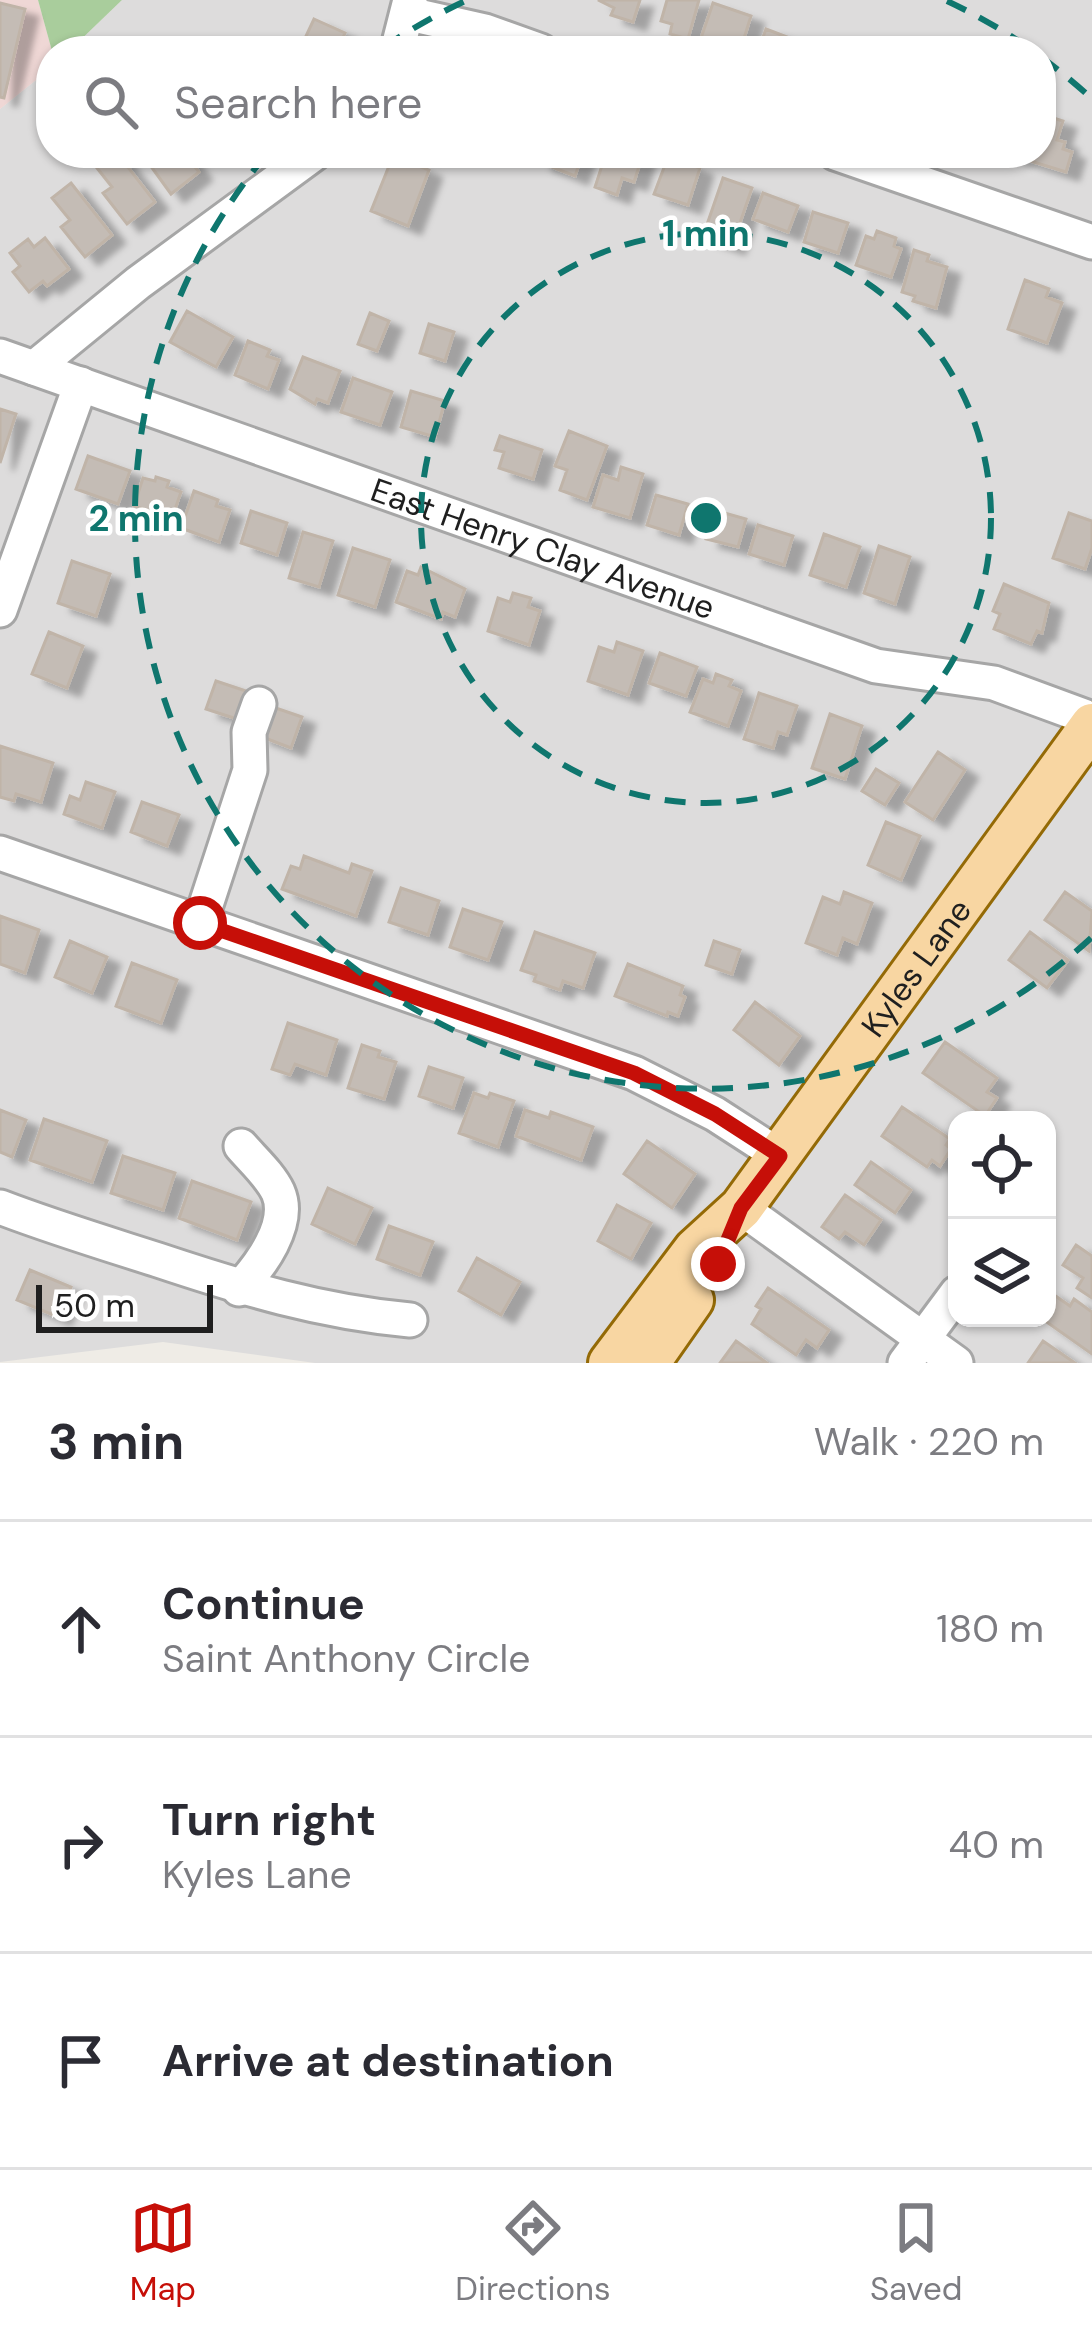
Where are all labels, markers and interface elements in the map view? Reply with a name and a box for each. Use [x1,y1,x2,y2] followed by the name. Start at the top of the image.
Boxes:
[36,36,1056,168] search box
[78,69,144,135] icon: search
[174,73,422,132] text: Search here
[662,210,750,257] text: 1 min
[365,468,721,629] street label: East Henry Clay Avenue
[88,495,184,542] text: 2 min
[685,497,727,539] centre of rings
[851,890,980,1045] street label: Kyles Lane
[173,896,227,950] route start
[948,1111,1056,1327] map controls
[948,1111,1056,1219] button: locate
[948,1219,1056,1327] button: layers
[691,1237,745,1291] route end
[36,1279,213,1332] scale bar
[54,1284,135,1327] text: 50 m
[48,1408,184,1475] text: 3 min
[814,1416,1044,1467] text: Walk · 220 m
[162,1574,365,1633] text: Continue
[48,1596,114,1662] icon: ahead
[936,1603,1044,1654] text: 180 m
[162,1633,530,1684] text: Saint Anthony Circle
[162,1790,376,1849] text: Turn right
[48,1812,114,1878] icon: right
[949,1819,1044,1870] text: 40 m
[162,1849,352,1900] text: Kyles Lane
[48,2028,114,2094] icon: arrive
[162,2031,614,2090] text: Arrive at destination
[130,2195,196,2310] tab: Map
[455,2195,611,2310] tab: Directions
[870,2195,962,2310] tab: Saved

